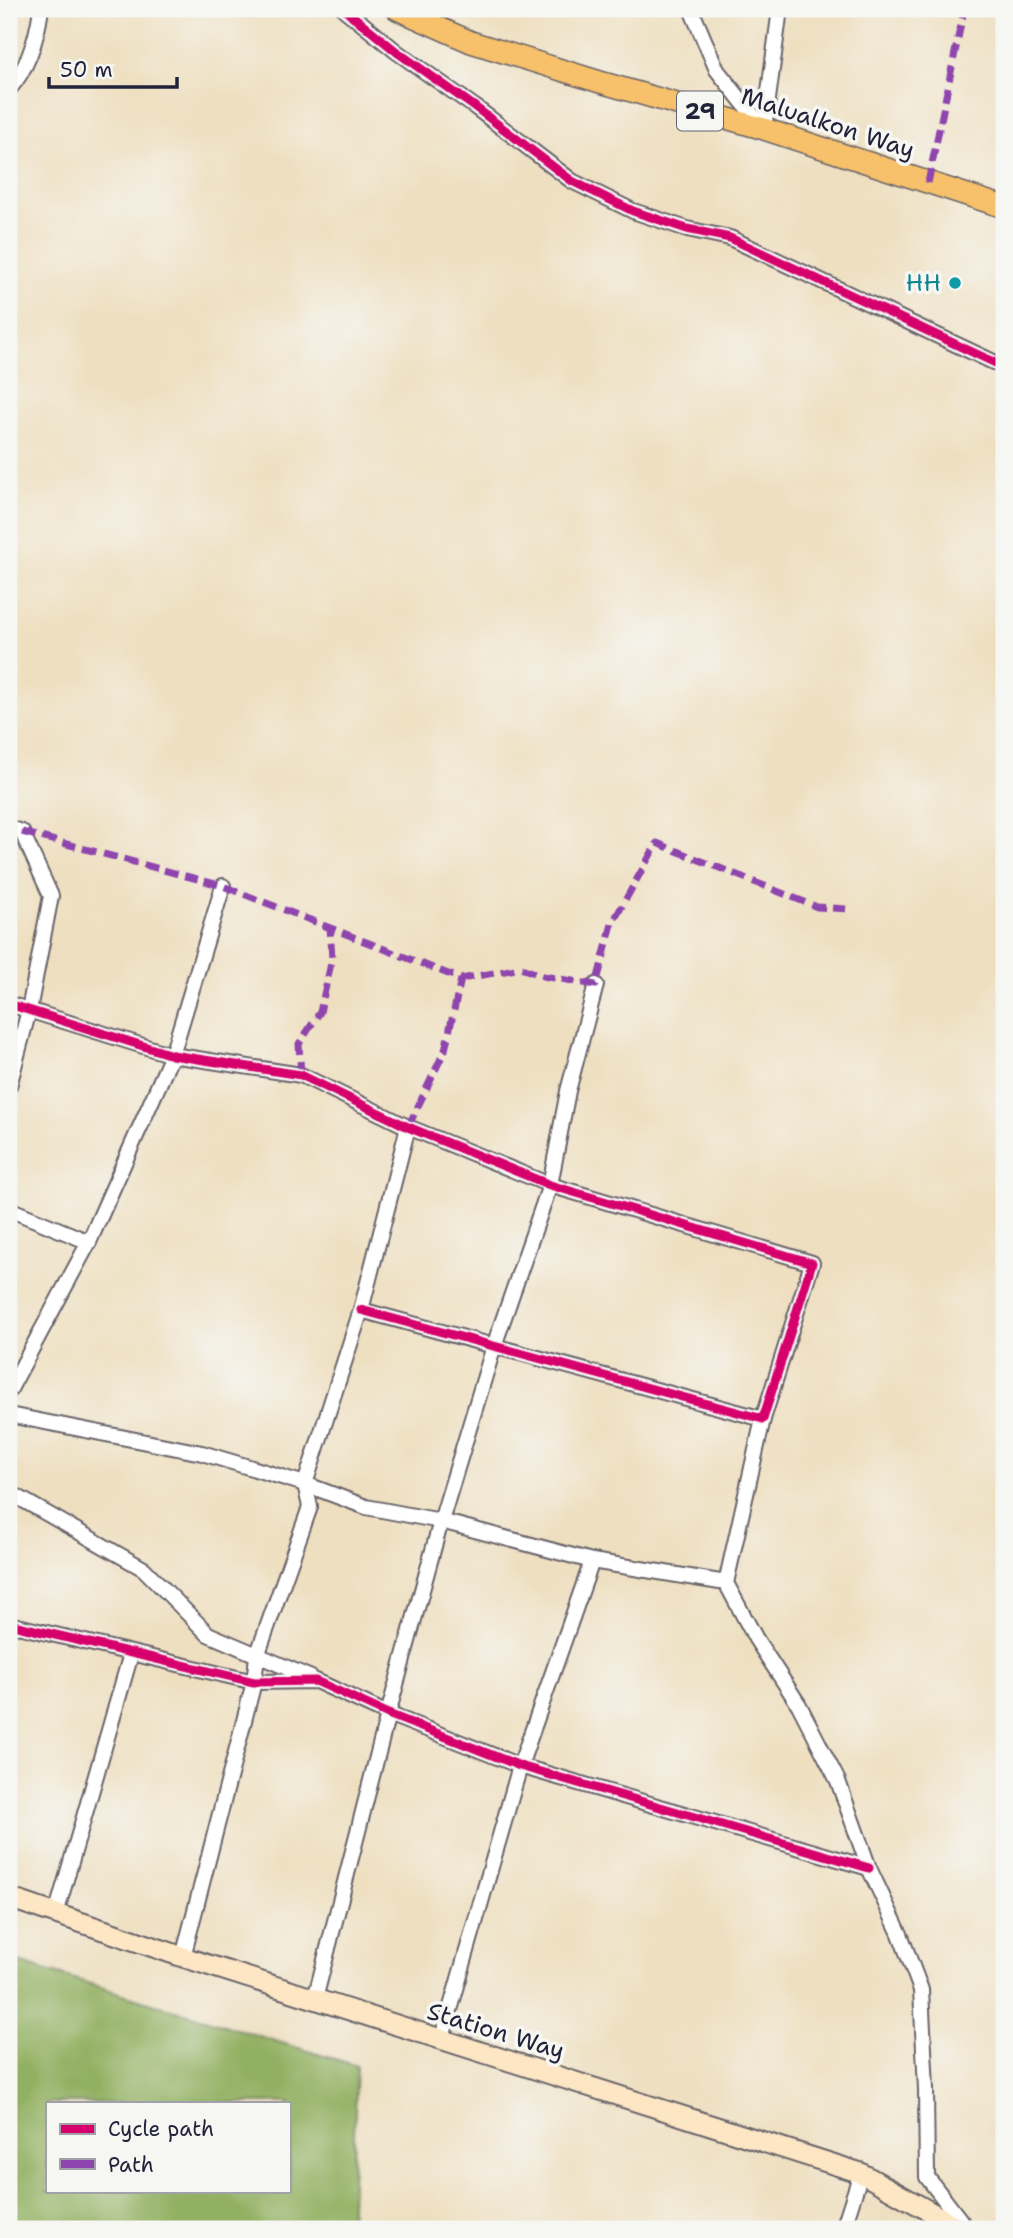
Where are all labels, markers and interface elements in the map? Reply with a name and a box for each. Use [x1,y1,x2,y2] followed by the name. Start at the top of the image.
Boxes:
[49,46,177,90] scale bar
[60,56,113,84] text: 50 m
[737,80,919,166] street label: Malualkon Way
[677,92,723,130] road number: 29
[906,267,941,299] place label: HH
[947,275,963,291] marker: HH
[423,1995,569,2067] street label: Station Way
[46,2102,290,2192] legend
[108,2115,214,2143] text: Cycle path
[108,2151,154,2179] text: Path

